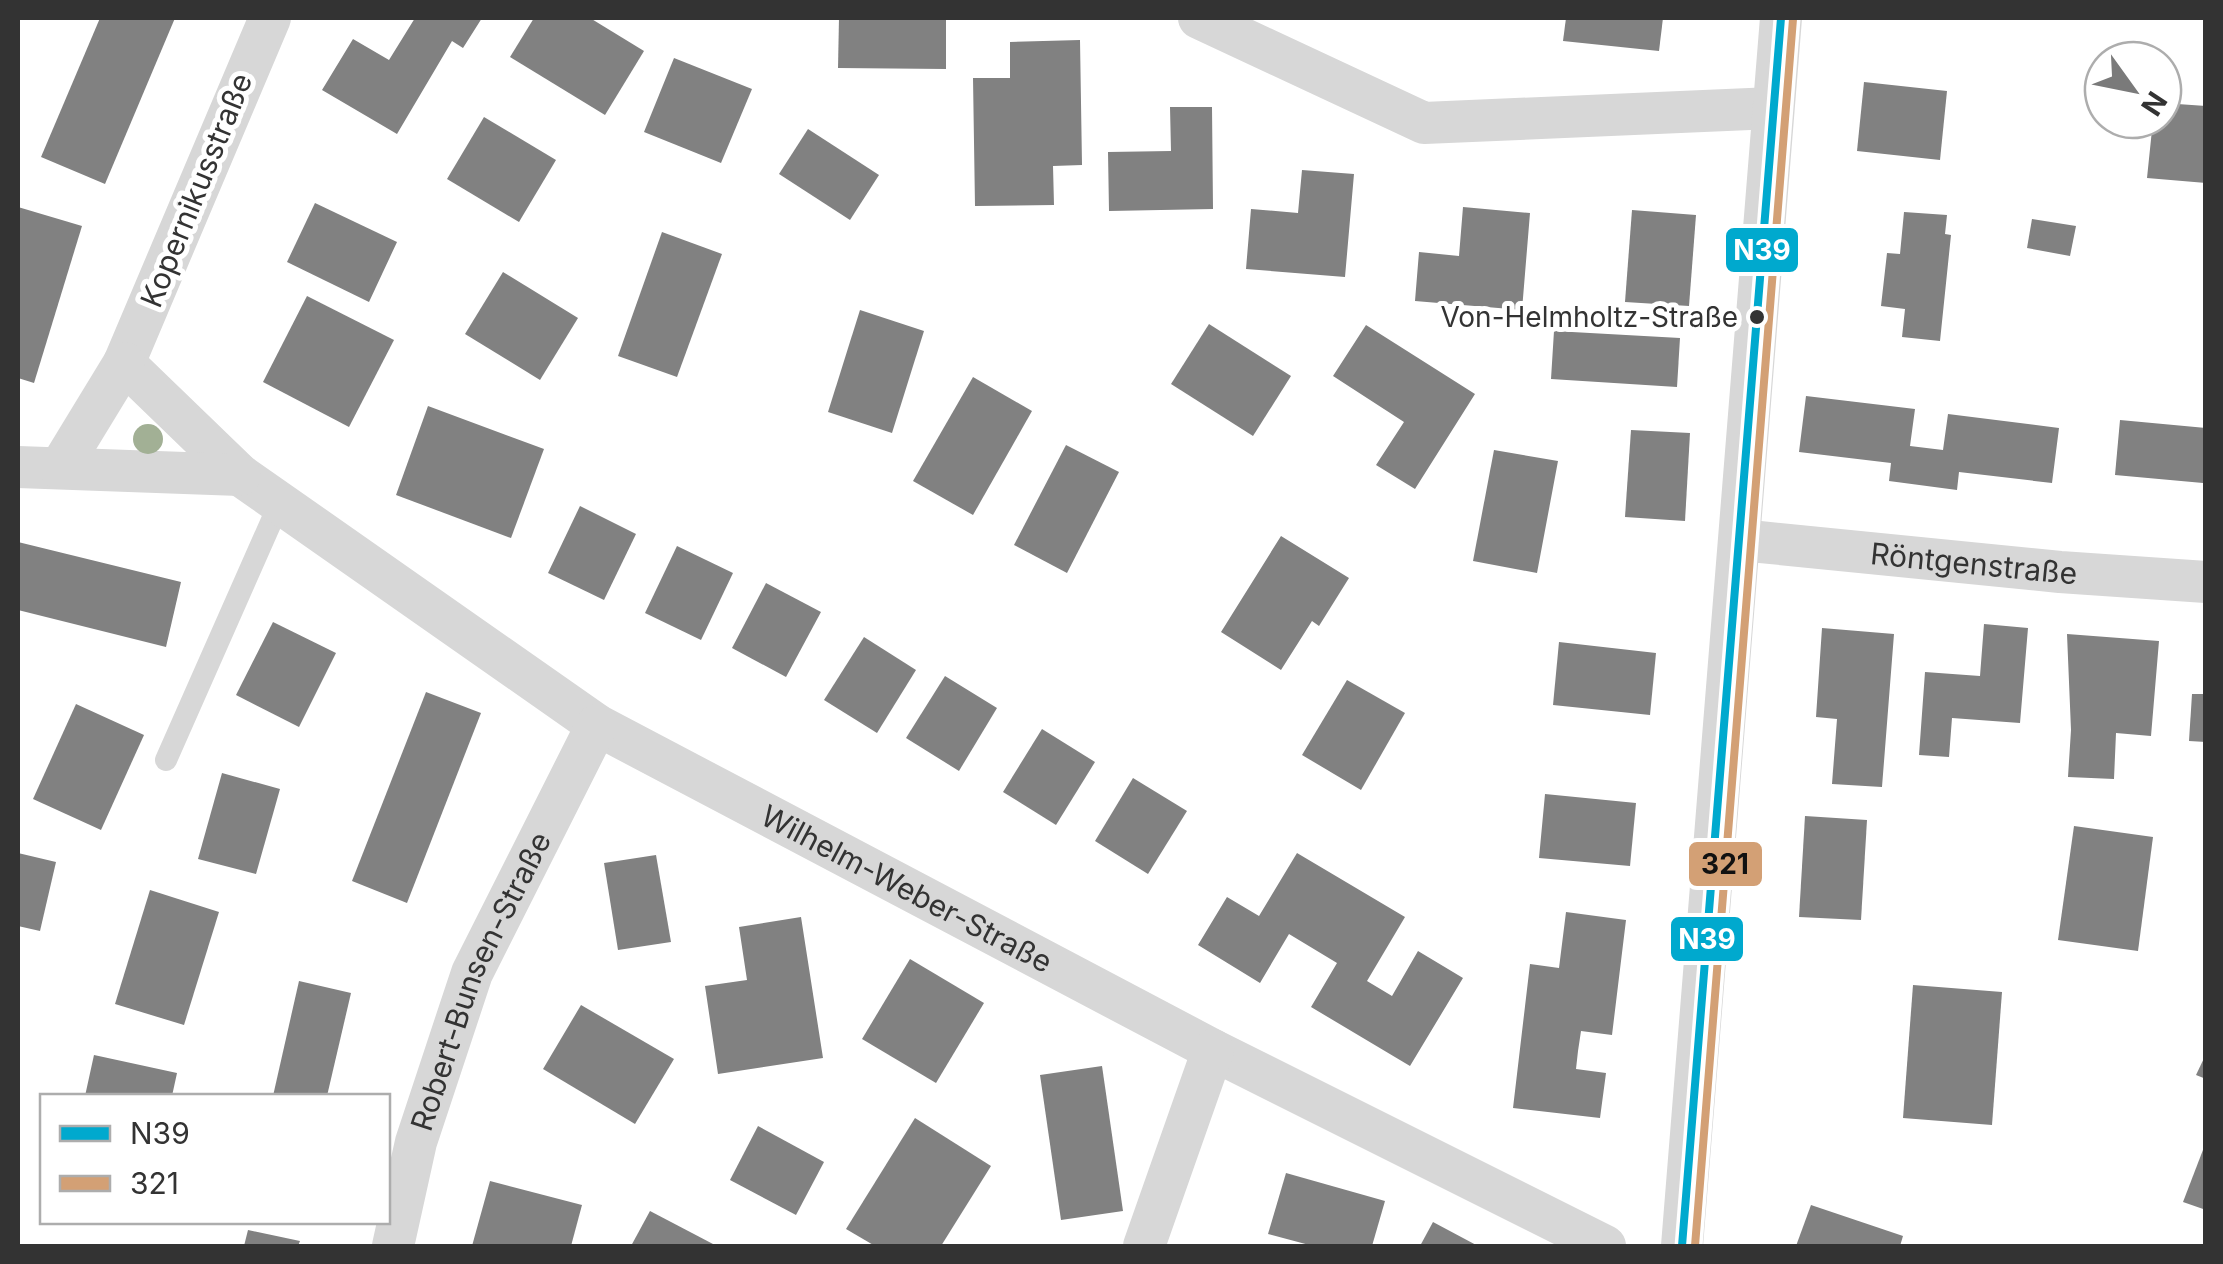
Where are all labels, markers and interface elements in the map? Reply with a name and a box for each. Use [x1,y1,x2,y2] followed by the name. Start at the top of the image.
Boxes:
[2083,40,2183,140] north arrow
[133,68,259,312] street label: Kopernikusstraße
[2134,85,2174,122] text: N
[1724,226,1800,274] line badge: N39
[1733,233,1791,267] text: N39
[1440,300,1738,334] place label: Von-Helmholtz-Straße
[1747,307,1767,327] marker: Von-Helmholtz-Straße
[1869,535,2078,591] street label: Röntgenstraße
[755,797,1058,980] street label: Wilhelm-Weber-Straße
[403,826,558,1135] street label: Robert-Bunsen-Straße
[1687,840,1764,888] line badge: 321
[1701,847,1749,881] text: 321
[1669,915,1745,963] line badge: N39
[1678,922,1736,956] text: N39
[40,1094,390,1224] legend
[130,1115,190,1151] text: N39
[130,1165,179,1201] text: 321

